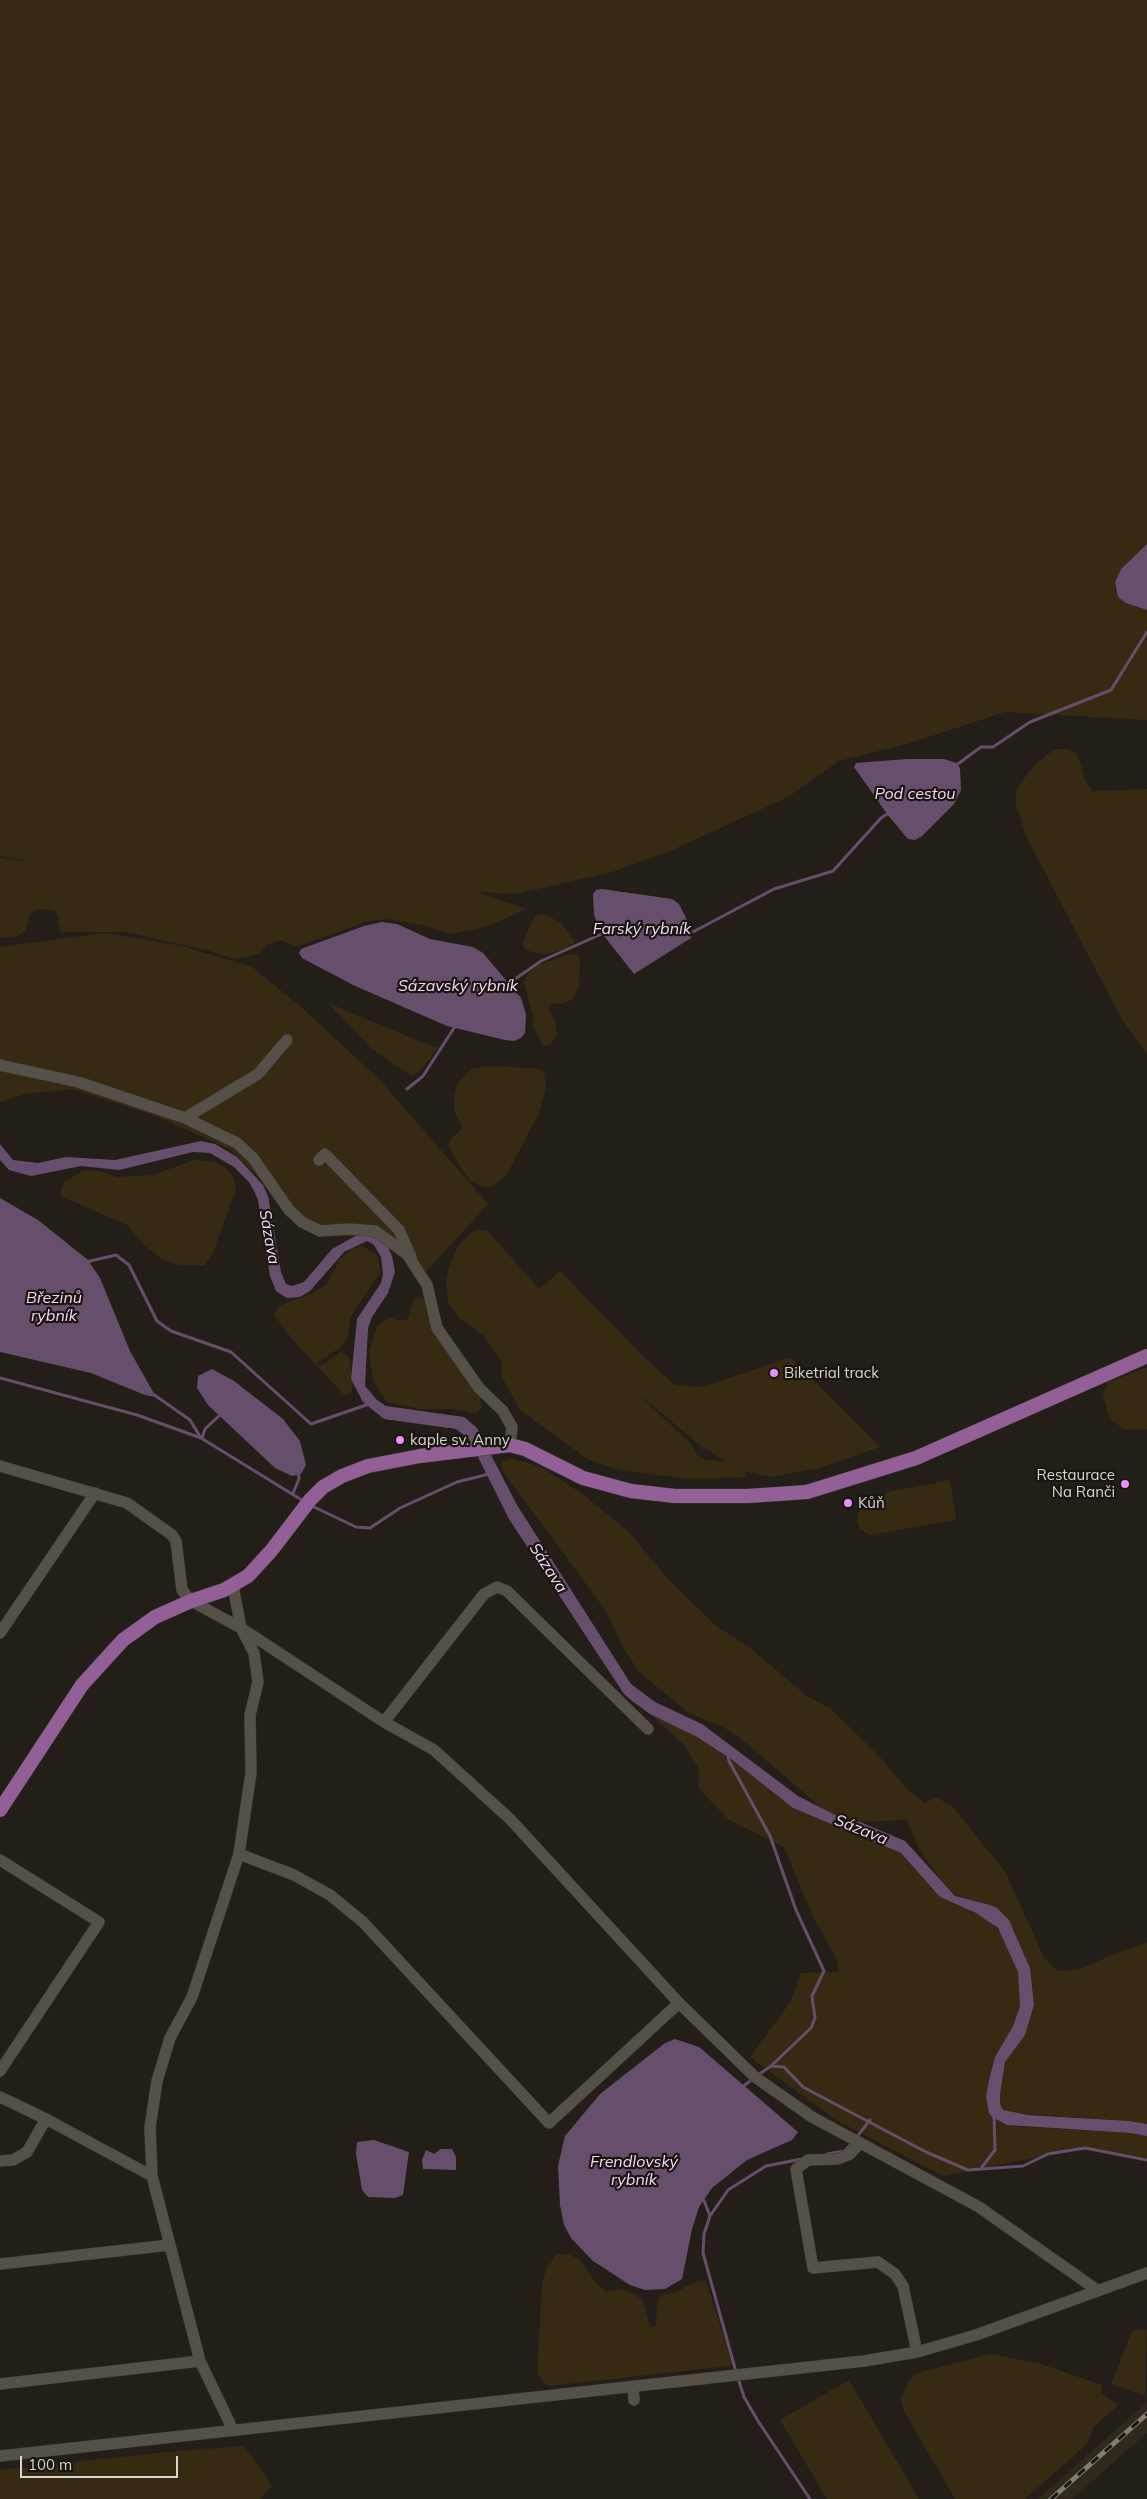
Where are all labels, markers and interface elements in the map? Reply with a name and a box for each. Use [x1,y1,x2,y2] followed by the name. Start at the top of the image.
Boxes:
[874,784,956,804] water label: Pod cestou
[593,919,691,939] water label: Farský rybník
[398,976,518,996] water label: Sázavský rybník
[255,1208,283,1266] water label: Sázava
[26,1288,82,1326] water label: Březinů rybník
[784,1364,879,1382] place label: Biketrial track
[768,1367,780,1379] marker: Biketrial track
[410,1431,510,1449] place label: kaple sv. Anny
[394,1434,406,1446] marker: kaple sv. Anny
[1037,1466,1115,1501] place label: Restaurace Na Ranči
[1119,1478,1131,1490] marker: Restaurace Na Ranči
[858,1494,885,1512] place label: Kůň
[842,1497,854,1509] marker: Kůň
[525,1540,571,1596] water label: Sázava
[832,1811,890,1849] water label: Sázava
[590,2152,678,2190] water label: Frendlovský rybník
[22,2446,180,2478] scale bar
[28,2455,72,2474] text: 100 m

